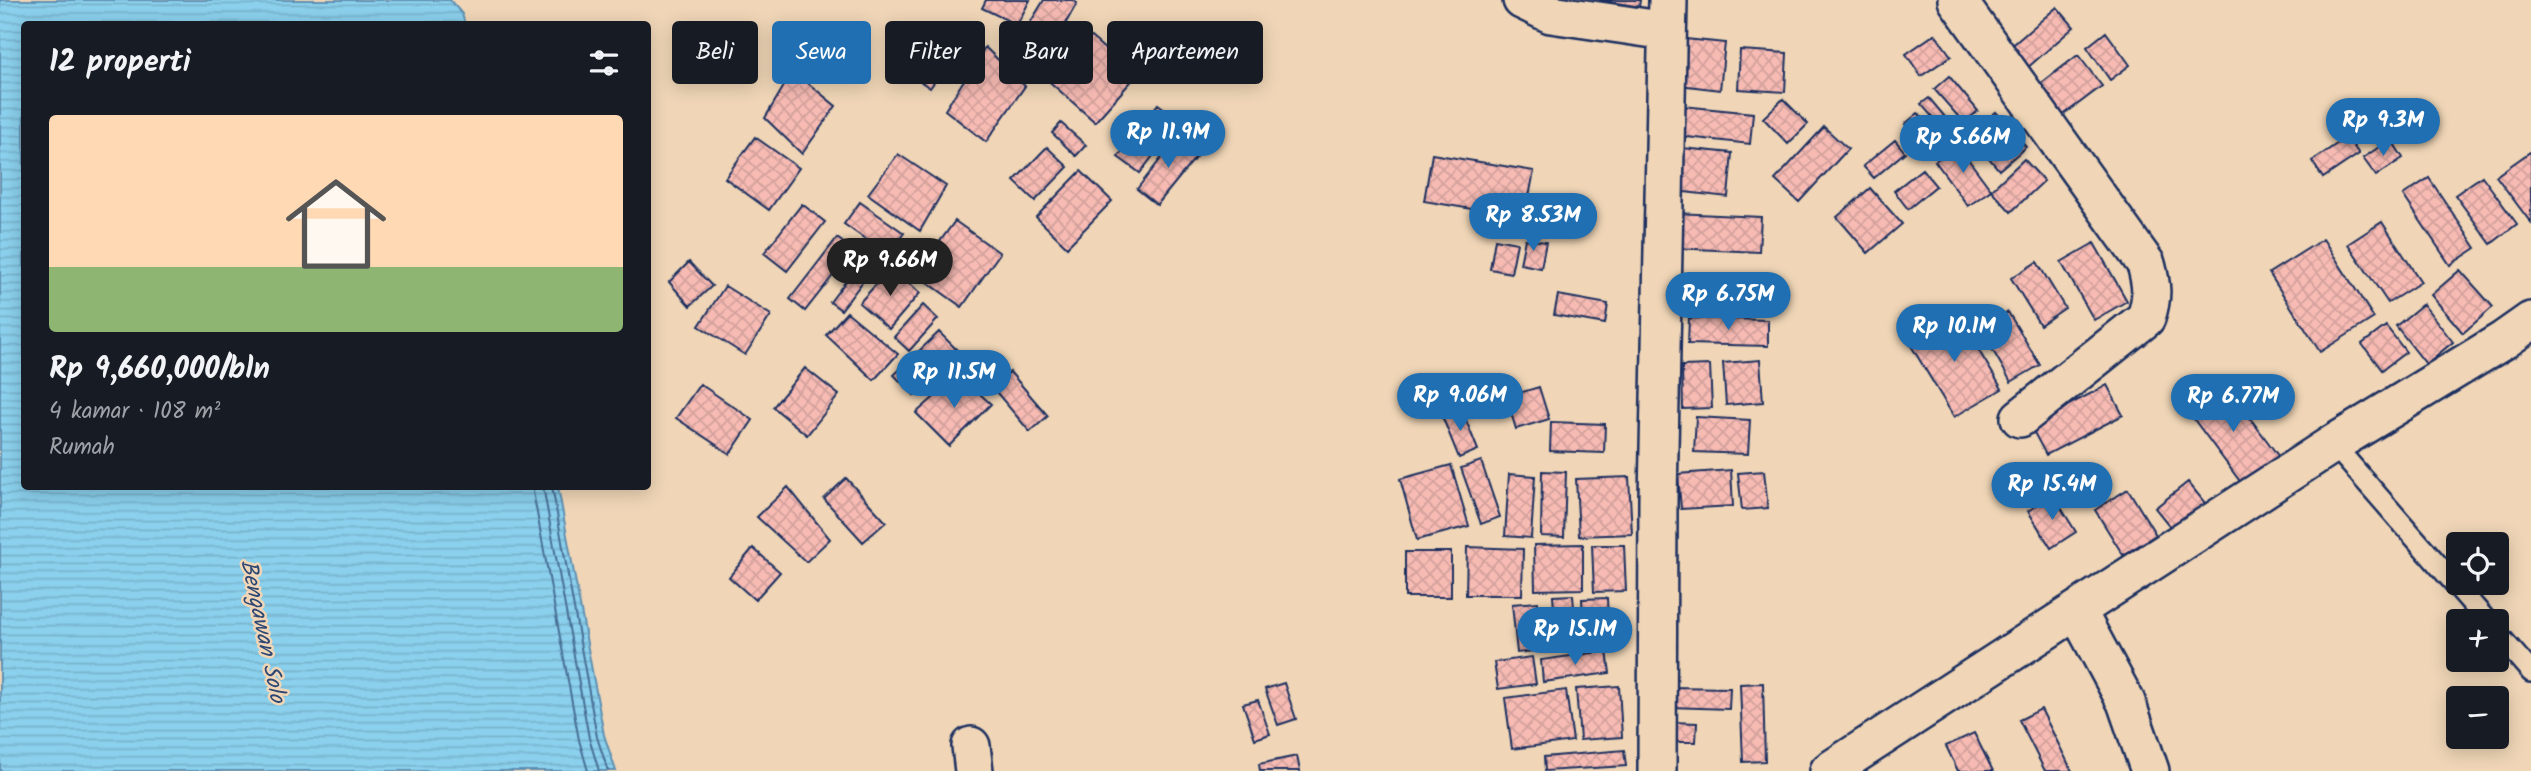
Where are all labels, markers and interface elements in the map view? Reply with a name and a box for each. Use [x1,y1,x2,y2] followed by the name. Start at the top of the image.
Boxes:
[672,21,758,84] chip: Beli
[772,21,871,84] chip: Sewa
[885,21,985,84] chip: Filter
[999,21,1093,84] chip: Baru
[1107,21,1263,84] chip: Apartemen
[49,39,191,87] text: 12 properti
[585,44,623,82] icon: filters
[2318,99,2448,158] pin: Rp 9.3M
[2342,103,2424,139] text: Rp 9.3M
[1096,110,1240,170] pin: Rp 11.9M
[1126,115,1210,151] text: Rp 11.9M
[1891,116,2035,175] pin: Rp 5.66M
[1916,120,2010,156] text: Rp 5.66M
[273,161,399,287] icon: home
[1461,194,1605,253] pin: Rp 8.53M
[1485,198,1581,234] text: Rp 8.53M
[818,238,962,298] pin: Rp 9.66M
[843,243,937,279] text: Rp 9.66M
[1656,272,1800,332] pin: Rp 6.75M
[1682,277,1774,313] text: Rp 6.75M
[1882,304,2026,364] pin: Rp 10.1M
[1912,309,1996,345] text: Rp 10.1M
[49,346,270,394] text: Rp 9,660,000/bln
[882,350,1026,410] pin: Rp 11.5M
[912,355,996,391] text: Rp 11.5M
[1388,374,1532,433] pin: Rp 9.06M
[2161,374,2305,434] pin: Rp 6.77M
[1413,378,1507,414] text: Rp 9.06M
[2187,379,2279,415] text: Rp 6.77M
[49,394,220,430] text: 4 kamar · 108 m²
[49,430,115,466] text: Rumah
[1980,462,2124,522] pin: Rp 15.4M
[2007,467,2097,503] text: Rp 15.4M
[2446,532,2509,749] map controls
[2446,532,2509,595] button: locate
[229,556,295,707] water label: Bengawan Solo
[1503,608,1647,667] pin: Rp 15.1M
[2446,609,2509,672] button: +
[1533,612,1617,648] text: Rp 15.1M
[2446,686,2509,749] button: −

